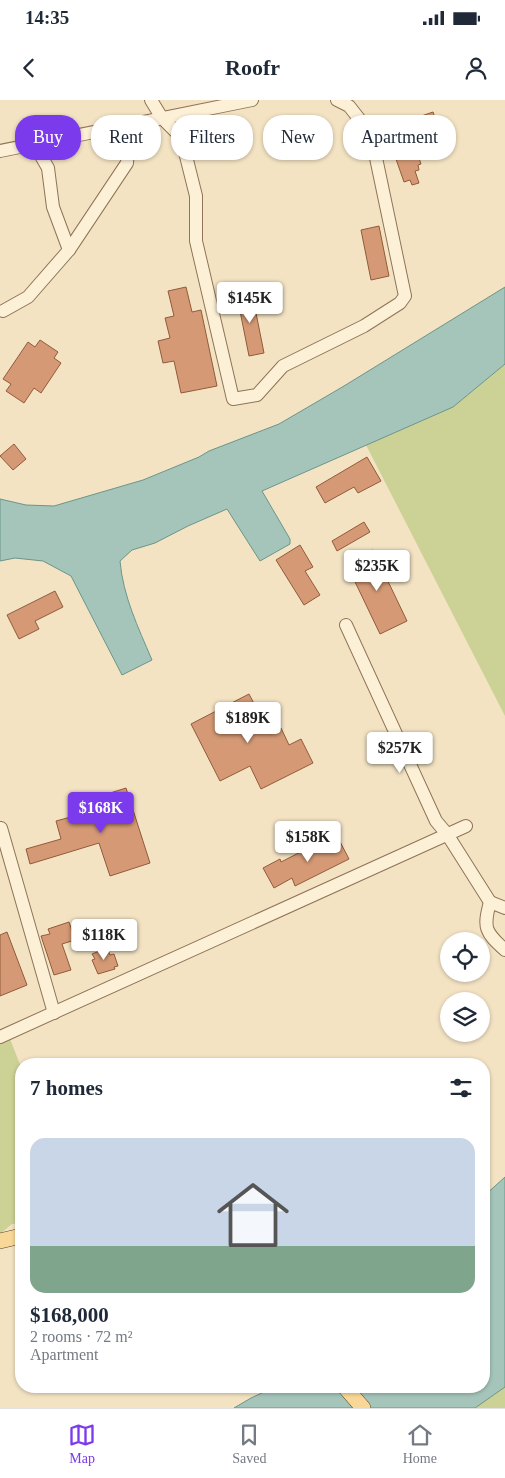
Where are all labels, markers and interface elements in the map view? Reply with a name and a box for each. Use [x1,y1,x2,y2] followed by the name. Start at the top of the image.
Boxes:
[25,7,69,28] text: 14:35
[15,54,43,82] icon: back
[462,54,490,82] icon: person
[225,55,280,80] text: Roofr
[15,115,81,160] chip: Buy
[91,115,161,160] chip: Rent
[171,115,253,160] chip: Filters
[263,115,333,160] chip: New
[343,115,456,160] chip: Apartment
[215,282,285,324] pin: $145K
[228,289,272,306] text: $145K
[342,550,412,592] pin: $235K
[355,557,399,574] text: $235K
[213,702,283,744] pin: $189K
[226,709,270,726] text: $189K
[365,732,435,774] pin: $257K
[378,739,422,756] text: $257K
[66,792,136,834] pin: $168K
[79,799,123,816] text: $168K
[273,820,343,863] pin: $158K
[286,828,330,845] text: $158K
[69,918,139,961] pin: $118K
[82,926,126,943] text: $118K
[440,932,490,1042] map controls
[440,932,490,982] button: locate
[440,992,490,1042] button: layers
[447,1074,475,1102] icon: filters
[30,1076,103,1100] text: 7 homes
[208,1170,298,1260] icon: home
[30,1303,109,1327] text: $168,000
[30,1328,133,1345] text: 2 rooms · 72 m²
[30,1346,98,1363] text: Apartment
[68,1421,96,1467] tab: Map
[232,1421,267,1467] tab: Saved
[403,1421,437,1467] tab: Home

